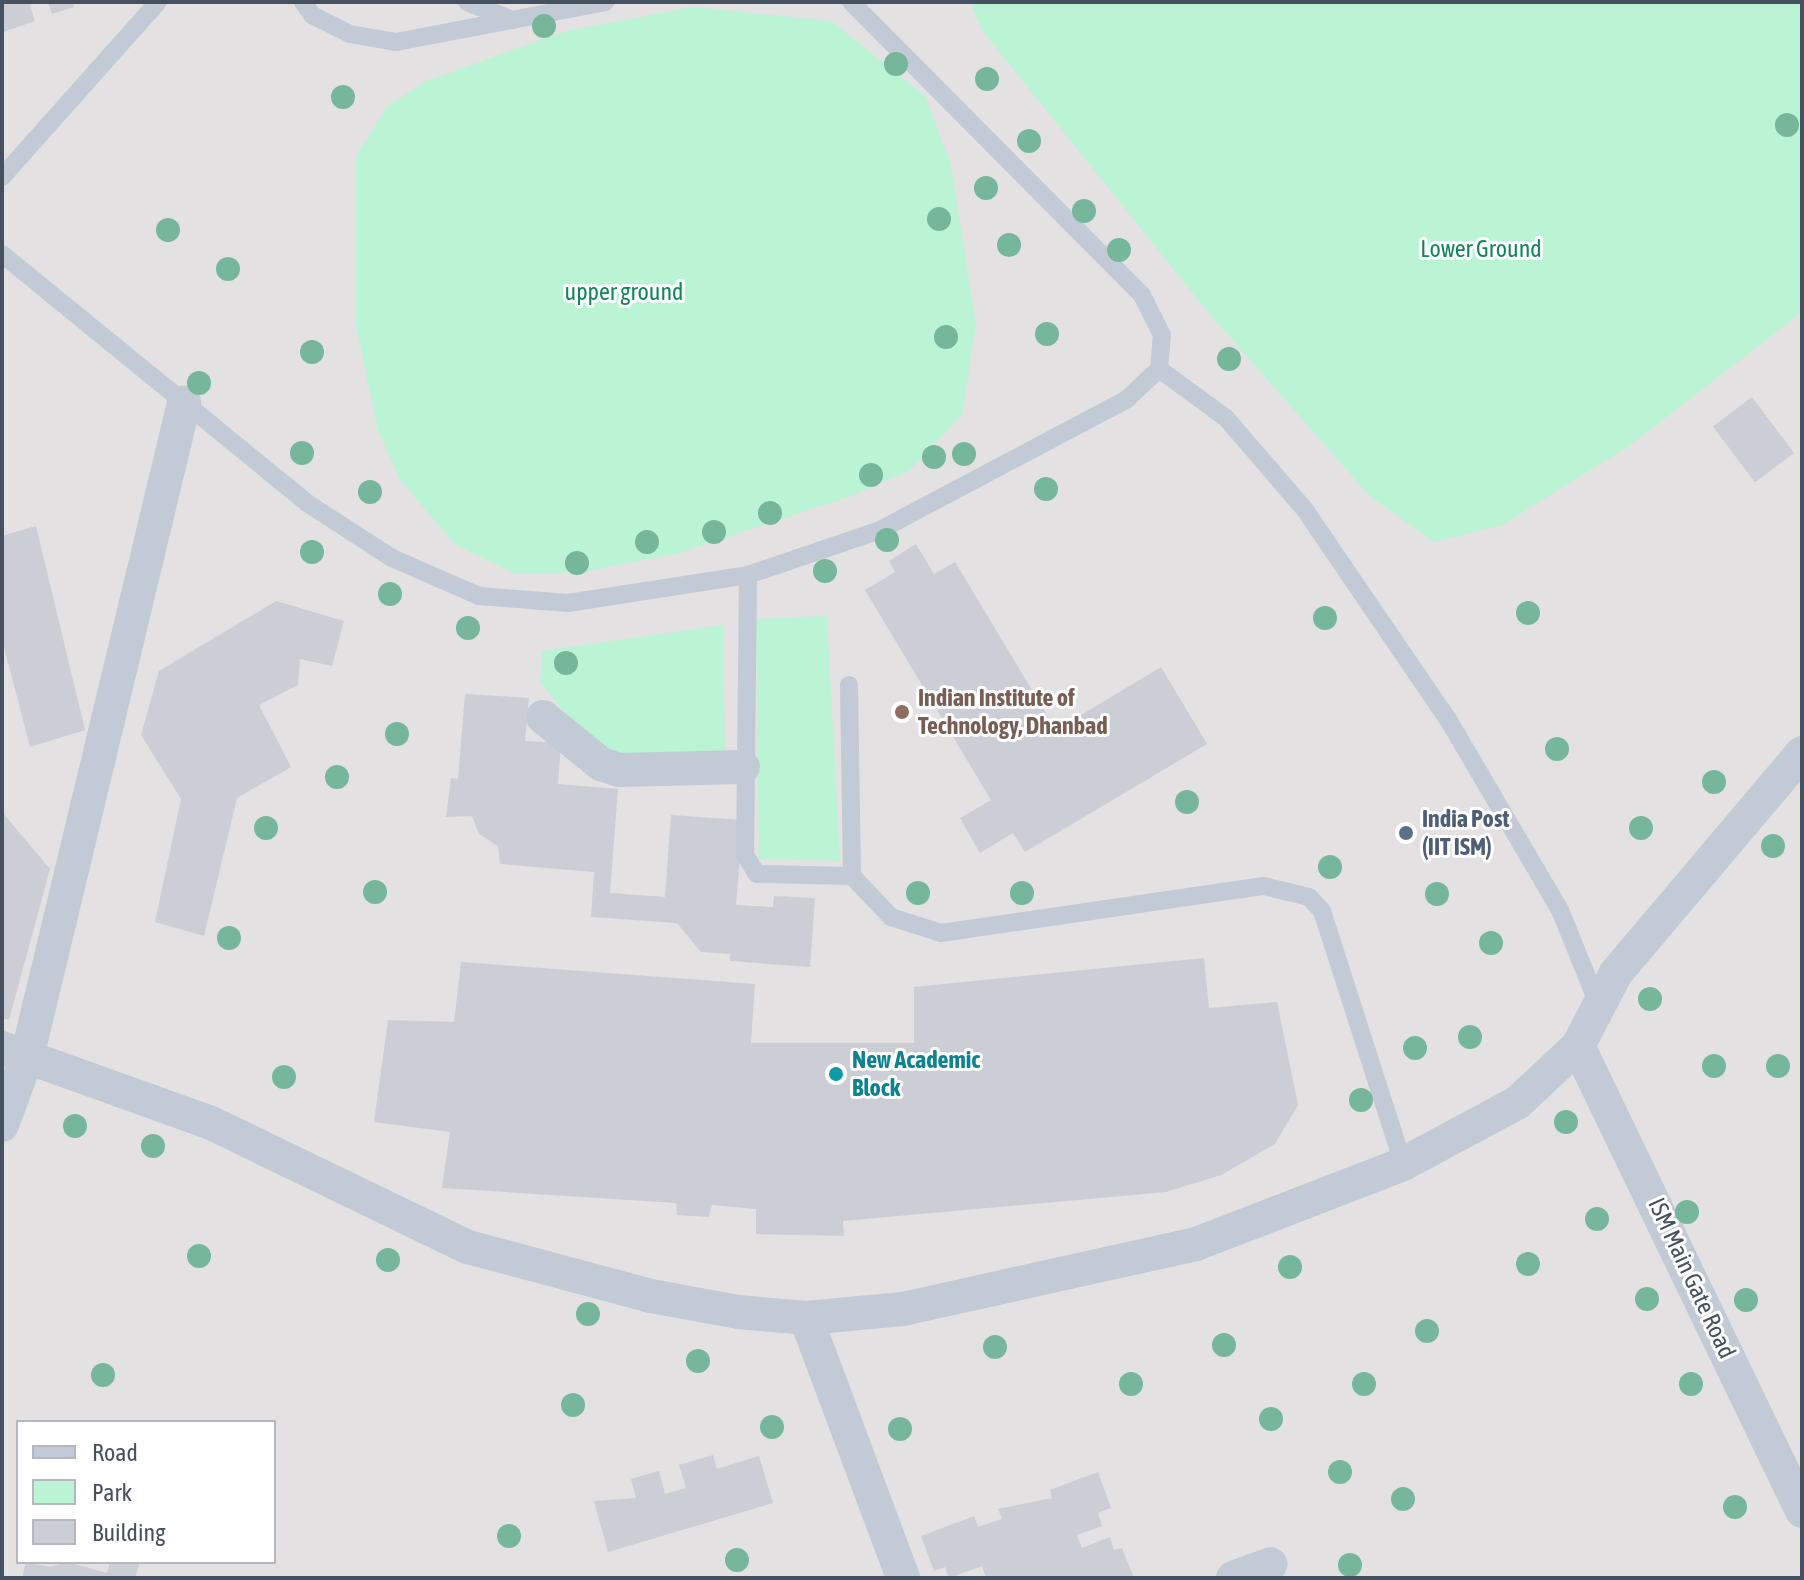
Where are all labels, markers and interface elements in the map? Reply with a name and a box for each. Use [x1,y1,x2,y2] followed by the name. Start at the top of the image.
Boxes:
[1420,235,1542,263] park label: Lower Ground
[565,278,683,306] park label: upper ground
[918,684,1108,740] place label: Indian Institute of Technology, Dhanbad
[893,703,911,721] marker: Indian Institute of Technology, Dhanbad
[1422,805,1509,861] place label: India Post (IIT ISM)
[1397,824,1415,842] marker: India Post (IIT ISM)
[852,1046,980,1102] place label: New Academic Block
[827,1065,845,1083] marker: New Academic Block
[1642,1193,1742,1363] street label: ISM Main Gate Road
[16,1420,276,1564] legend
[92,1439,138,1466] text: Road
[92,1479,132,1506] text: Park
[92,1519,165,1546] text: Building

